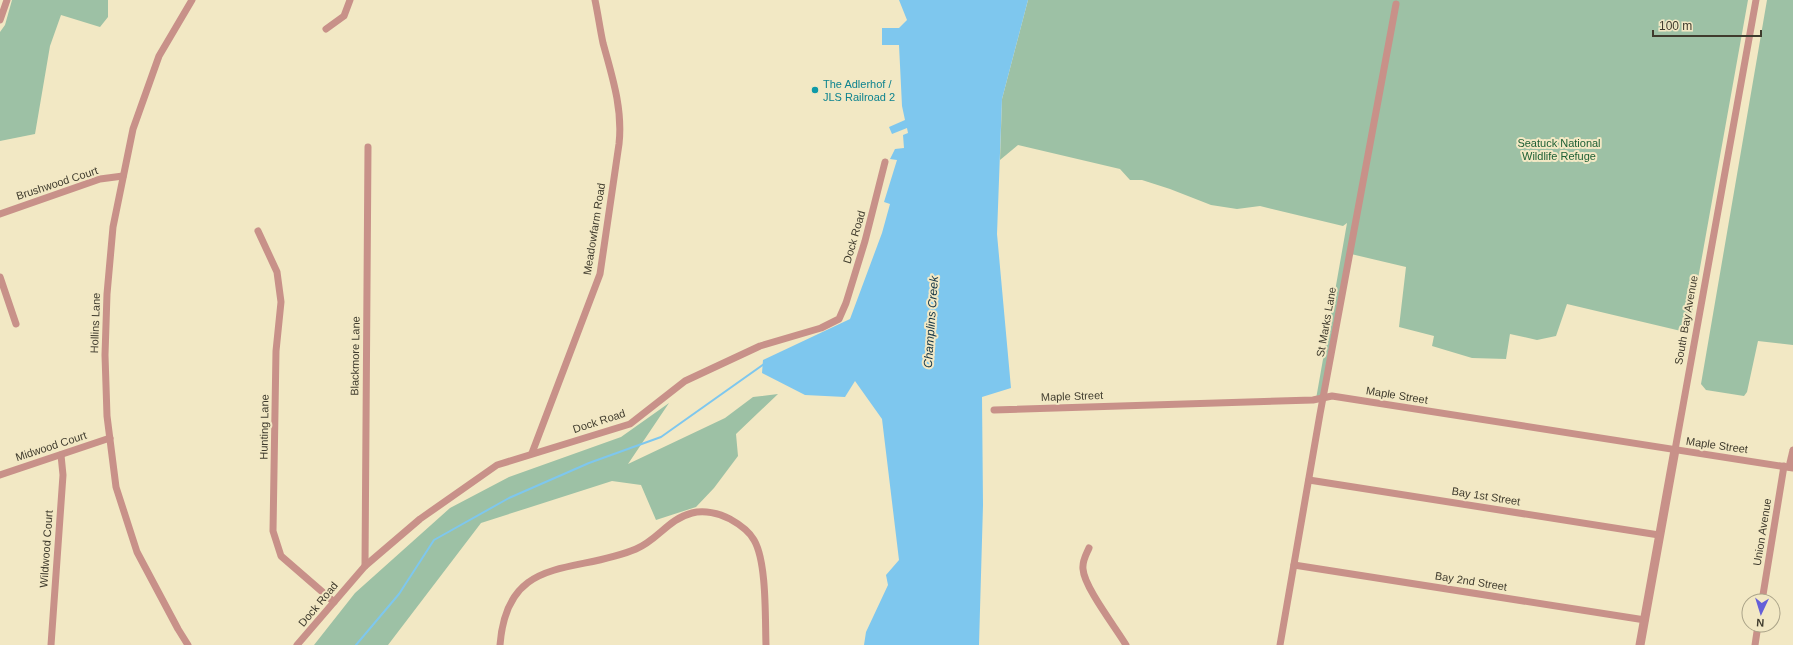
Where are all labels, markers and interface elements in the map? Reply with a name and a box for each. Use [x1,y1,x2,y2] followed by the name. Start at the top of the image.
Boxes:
[1653,12,1761,38] scale bar
[1659,19,1692,33] text: 100 m
[823,78,895,103] place label: The Adlerhof / JLS Railroad 2
[810,85,820,95] marker: The Adlerhof / JLS Railroad 2
[1517,137,1601,162] park label: Seatuck National Wildlife Refuge
[15,164,99,202] street label: Brushwood Court
[581,182,607,276] street label: Meadowfarm Road
[841,209,867,265] street label: Dock Road
[1672,274,1700,366] street label: South Bay Avenue
[921,275,941,368] water label: Champlins Creek
[1314,286,1338,358] street label: St Marks Lane
[88,293,102,353] street label: Hollins Lane
[348,316,362,396] street label: Blackmore Lane
[1365,384,1429,406] street label: Maple Street
[1041,389,1103,403] street label: Maple Street
[257,394,271,460] street label: Hunting Lane
[571,407,627,435] street label: Dock Road
[14,429,88,463] street label: Midwood Court
[1685,435,1749,455] street label: Maple Street
[1451,485,1521,507] street label: Bay 1st Street
[1751,497,1773,567] street label: Union Avenue
[37,510,55,588] street label: Wildwood Court
[1434,569,1508,593] street label: Bay 2nd Street
[296,579,340,629] street label: Dock Road
[1741,593,1781,633] north arrow
[1756,617,1765,629] text: N

